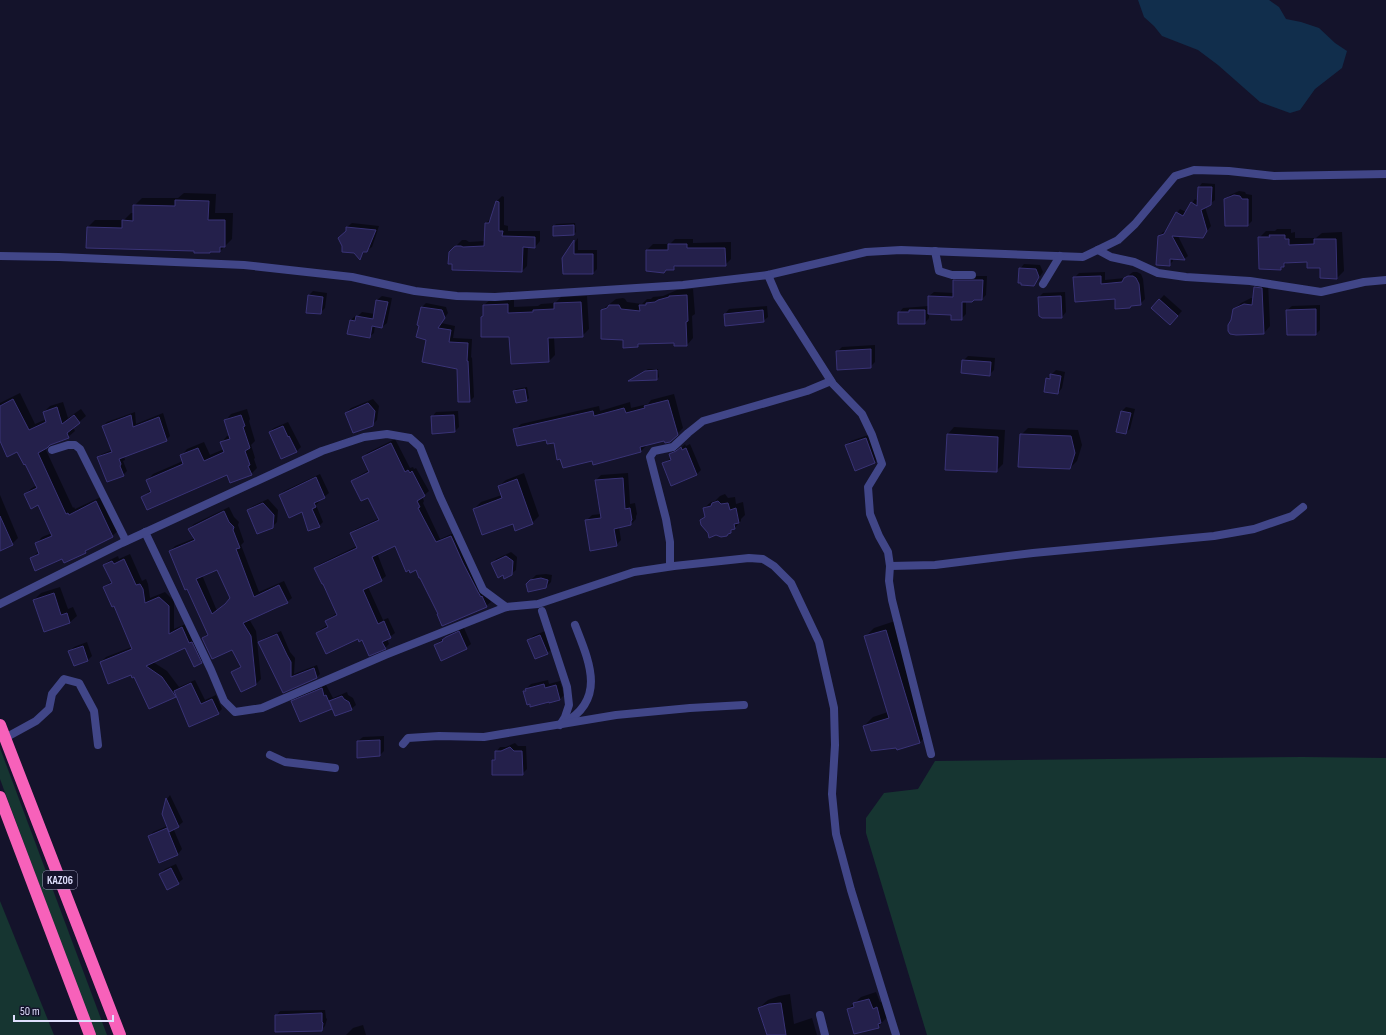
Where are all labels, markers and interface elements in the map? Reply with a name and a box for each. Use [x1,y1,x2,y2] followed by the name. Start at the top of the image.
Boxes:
[43,871,77,889] road number: KАZ06
[14,997,113,1023] scale bar
[20,1004,40,1019] text: 50 m

